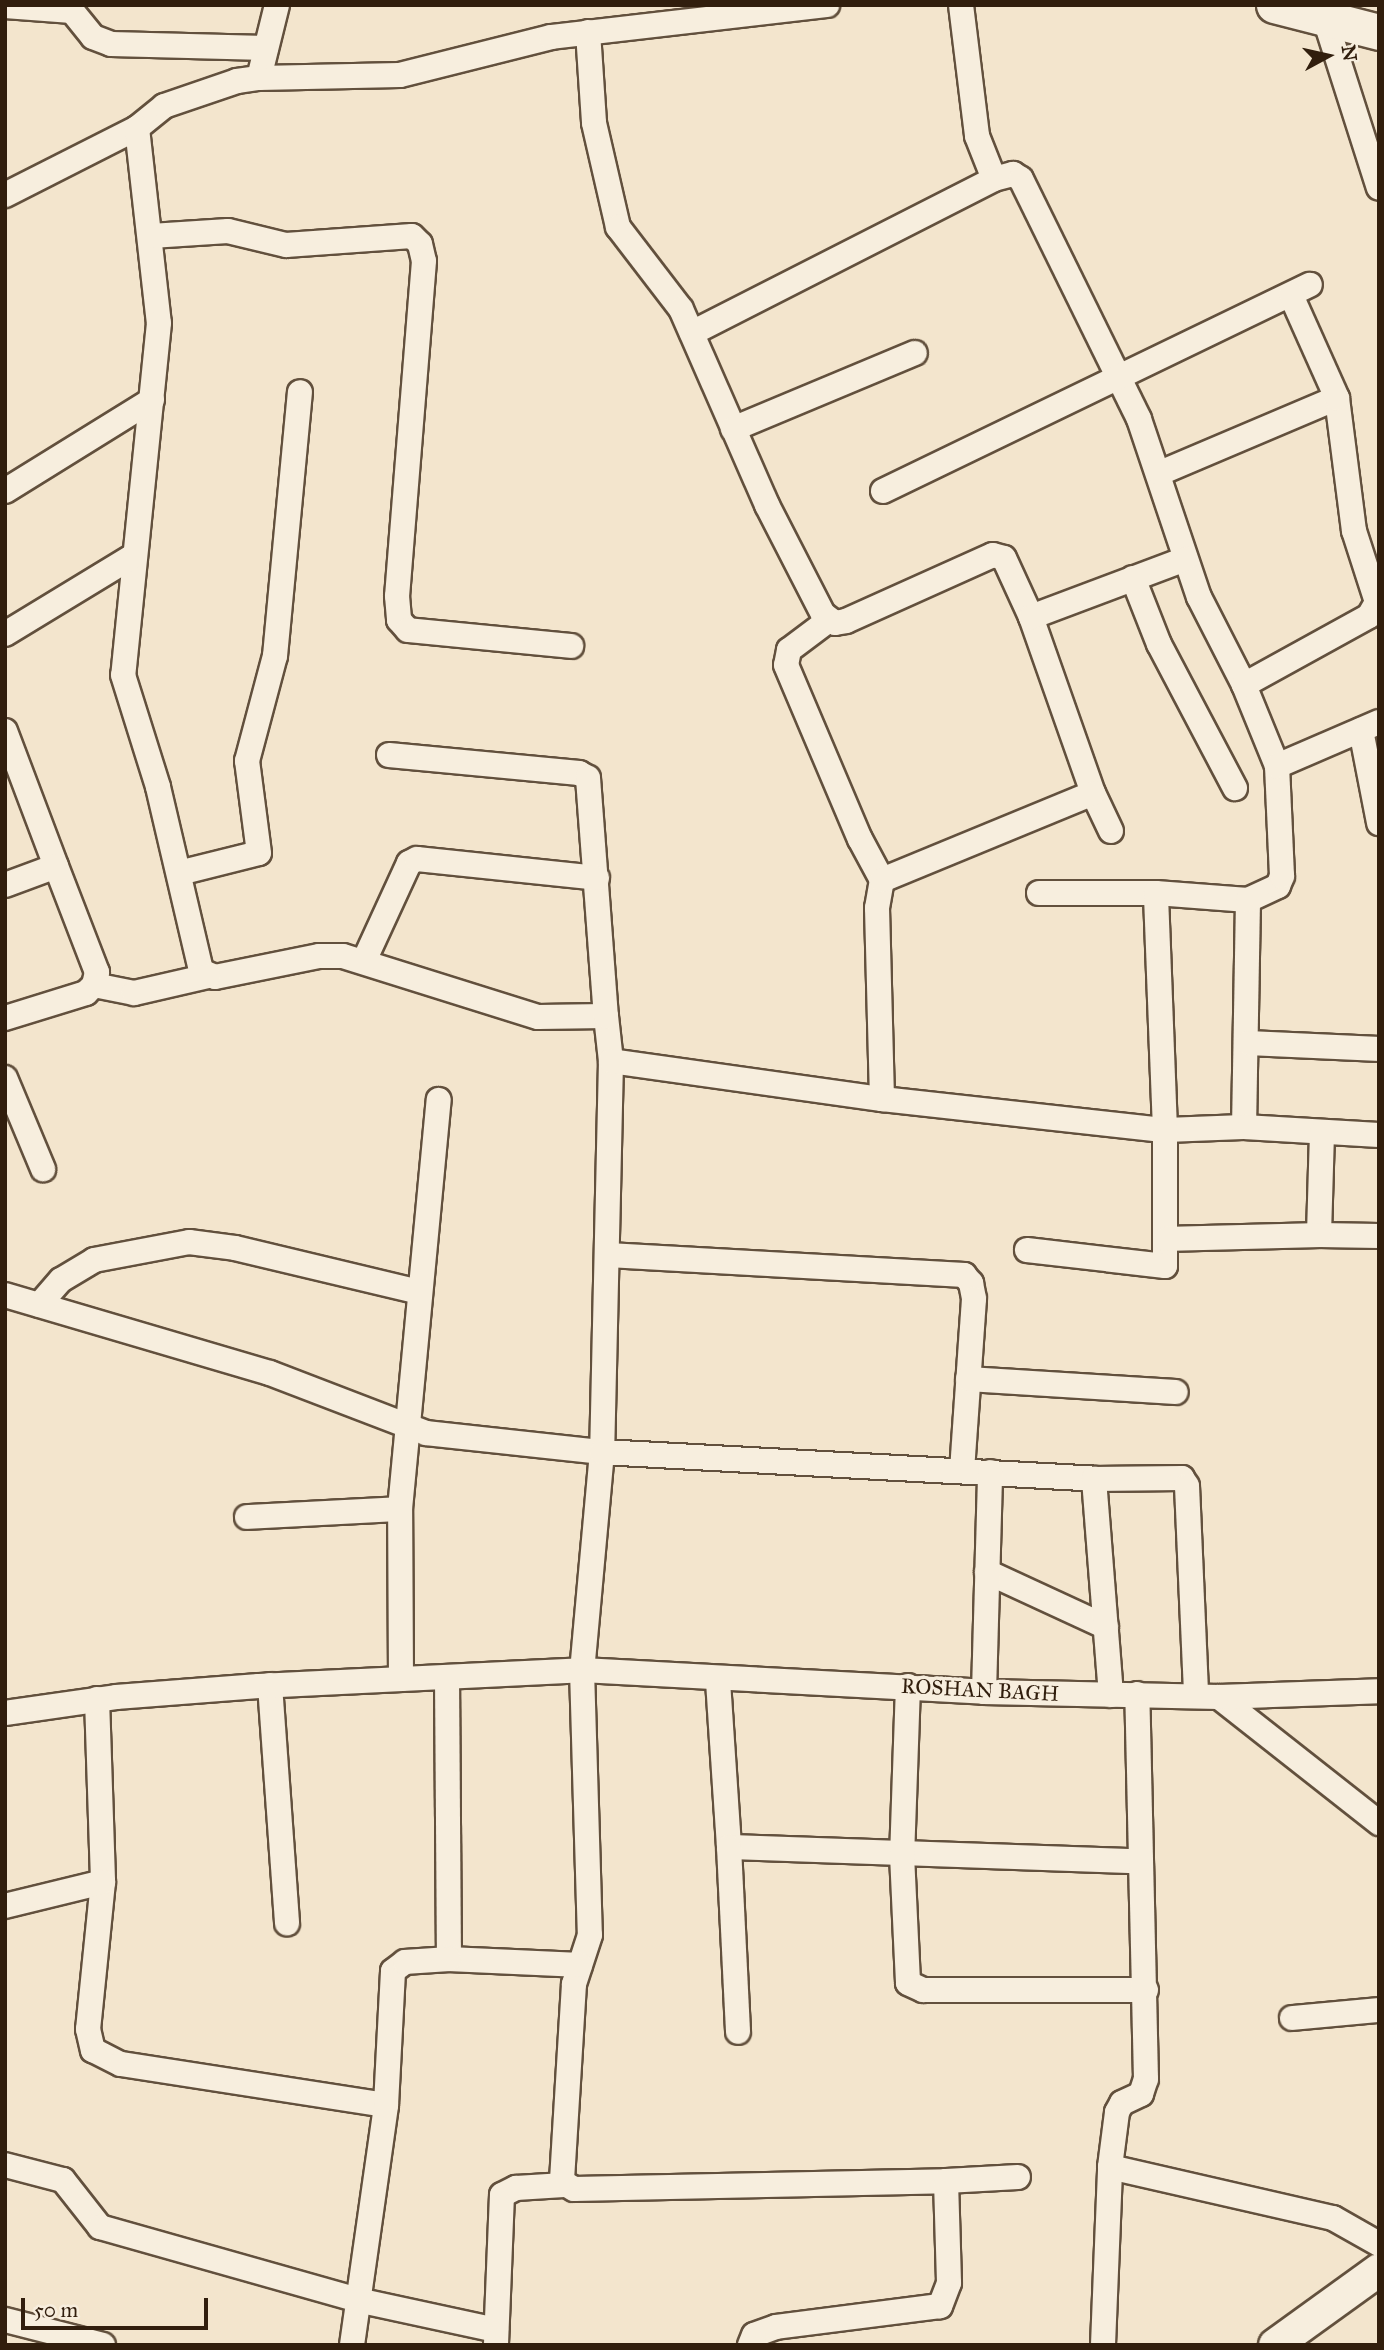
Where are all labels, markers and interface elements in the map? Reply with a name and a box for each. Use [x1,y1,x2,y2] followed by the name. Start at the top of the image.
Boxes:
[1293,21,1363,91] north arrow
[1337,43,1362,63] text: N
[900,1673,1060,1707] street label: ROSHAN BAGH
[24,2284,212,2328] scale bar
[34,2297,78,2323] text: 50 m

